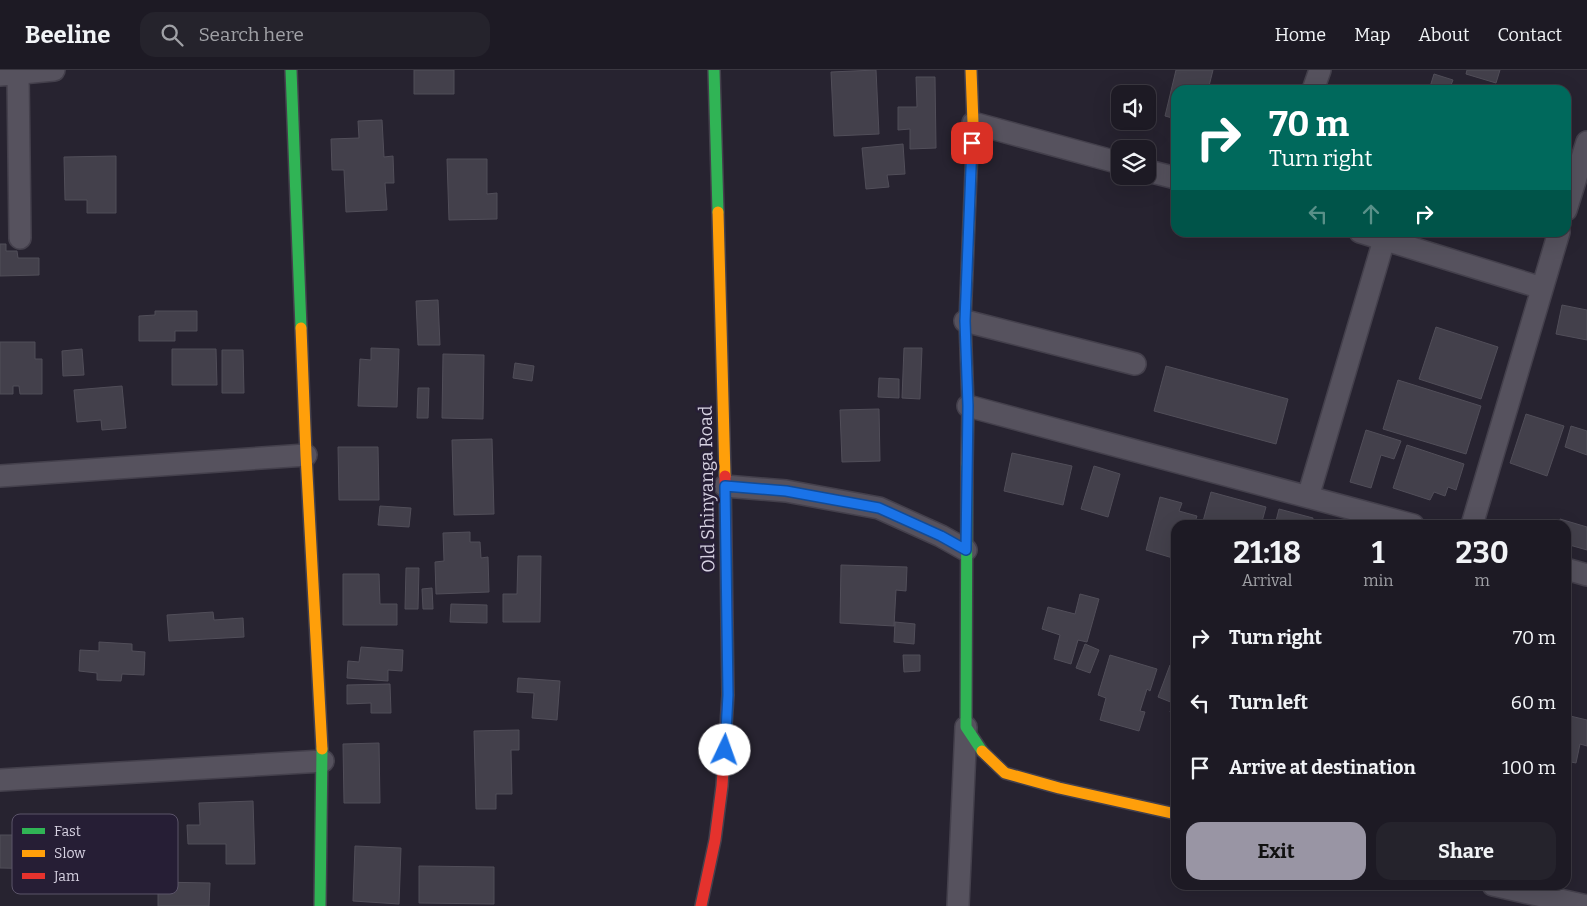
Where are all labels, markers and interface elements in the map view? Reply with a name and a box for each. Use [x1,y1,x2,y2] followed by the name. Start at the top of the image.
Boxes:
[140,12,490,57] search box
[25,21,110,49] text: Beeline
[158,21,186,49] icon: search
[198,23,304,46] text: Search here
[1275,24,1326,46] text: Home
[1354,24,1390,46] text: Map
[1418,24,1469,46] text: About
[1497,24,1562,46] text: Contact
[1111,85,1156,185] map controls
[1111,85,1156,130] button: sound
[1269,103,1349,145] text: 70 m
[1186,105,1251,170] icon: right
[951,122,993,164] pin
[958,129,986,157] icon: arrive
[1111,140,1156,185] button: layers
[1269,145,1372,172] text: Turn right
[1304,200,1332,228] icon: left
[1357,200,1385,228] icon: ahead
[1410,200,1438,228] icon: right
[695,405,719,573] street label: Old Shinyanga Road
[1233,535,1301,571] text: 21:18
[1372,535,1385,571] text: 1
[1456,535,1509,571] text: 230
[1242,571,1292,590] text: Arrival
[1363,571,1393,590] text: min
[1475,571,1490,590] text: m
[1186,624,1214,652] icon: right
[1229,626,1322,649] text: Turn right
[1513,626,1556,649] text: 70 m
[1186,689,1214,717] icon: left
[1229,691,1308,714] text: Turn left
[1511,691,1556,714] text: 60 m
[698,723,750,775] position arrow
[1186,754,1214,782] icon: arrive
[1229,756,1416,779] text: Arrive at destination
[1502,756,1556,779] text: 100 m
[12,814,178,894] legend
[1186,822,1366,880] button: Exit
[1376,822,1556,880] button: Share
[54,823,81,840] text: Fast
[54,845,86,862] text: Slow
[53,868,80,885] text: Jam

